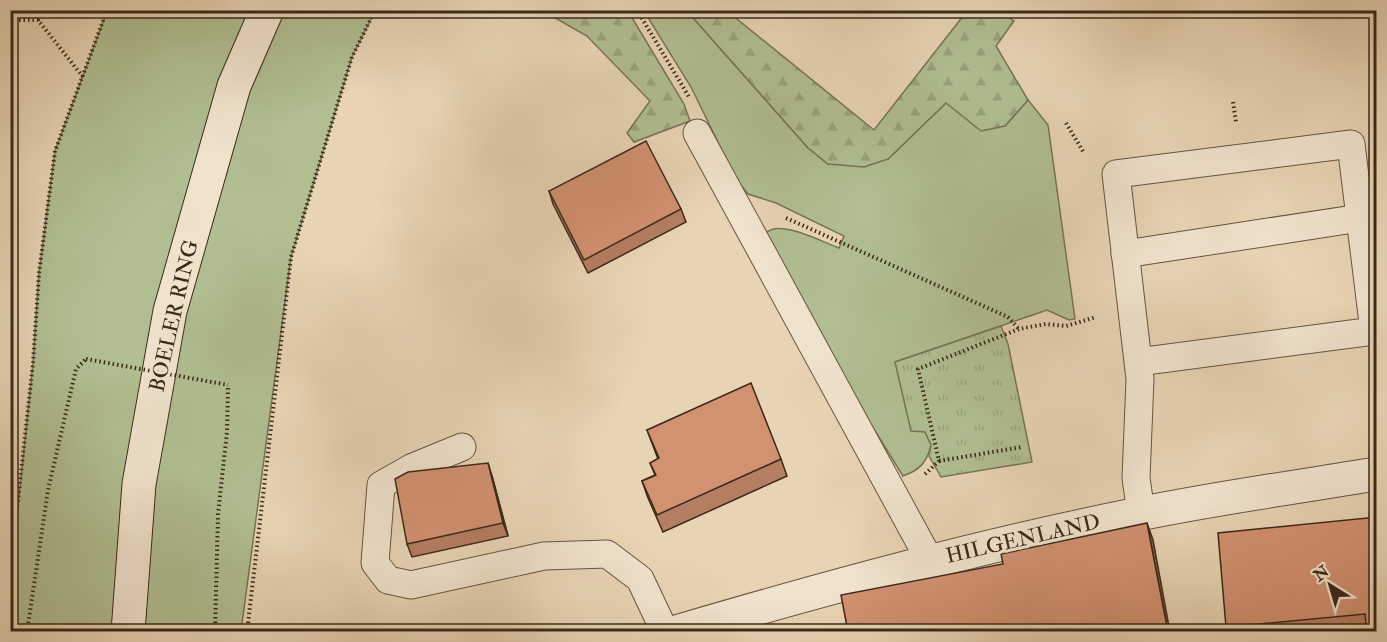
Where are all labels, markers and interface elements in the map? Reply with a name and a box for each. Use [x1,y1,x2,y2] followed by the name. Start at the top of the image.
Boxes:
[143,237,205,395] street label: BOELER RING
[943,508,1103,570] street label: HILGENLAND
[1300,555,1360,615] north arrow
[1309,561,1334,587] text: N

